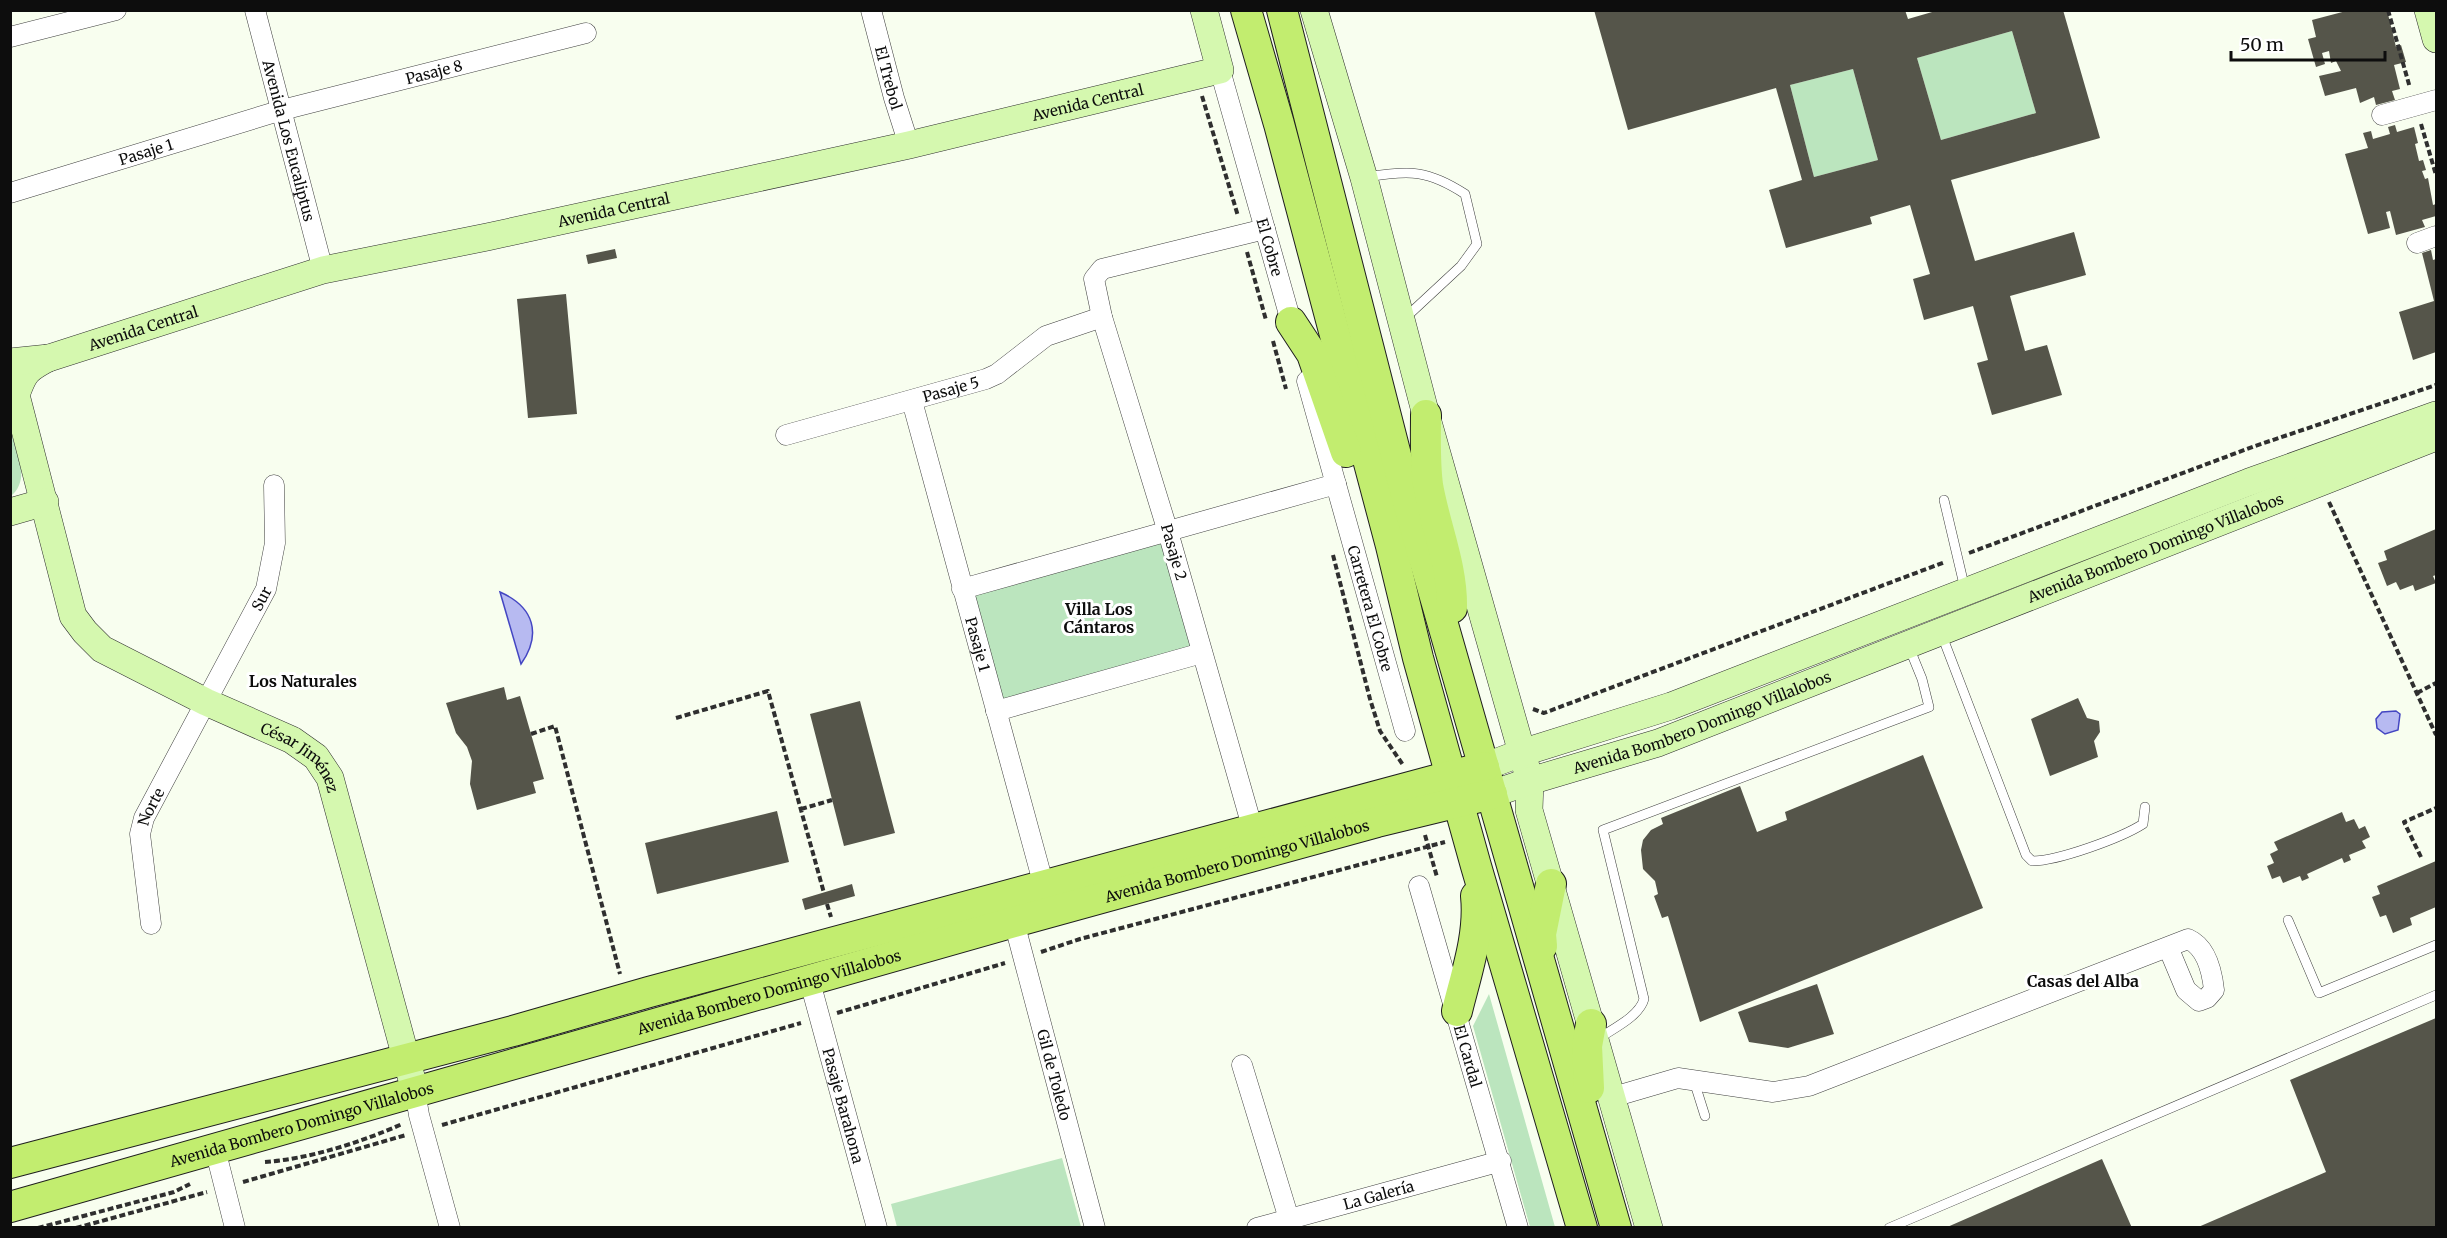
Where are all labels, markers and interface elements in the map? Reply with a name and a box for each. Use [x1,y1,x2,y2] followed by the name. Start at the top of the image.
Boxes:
[2231,24,2386,62] scale bar
[2240,33,2284,56] text: 50 m
[871,44,907,112] street label: El Trebol
[403,55,464,88] street label: Pasaje 8
[259,57,319,223] street label: Avenida Los Eucaliptus
[1029,79,1146,125] street label: Avenida Central
[116,134,175,169] street label: Pasaje 1
[555,188,672,231] street label: Avenida Central
[1253,216,1287,278] street label: El Cobre
[85,301,201,355] street label: Avenida Central
[920,372,981,406] street label: Pasaje 5
[2024,489,2286,607] street label: Avenida Bombero Domingo Villalobos
[1157,522,1191,583] street label: Pasaje 2
[1344,543,1397,674] street label: Carretera El Cobre
[247,583,275,614] street label: Sur
[1064,599,1134,637] district label: Villa Los Cántaros
[962,615,995,674] street label: Pasaje 1
[1570,666,1834,778] street label: Avenida Bombero Domingo Villalobos
[249,671,357,691] district label: Los Naturales
[258,718,343,794] street label: César Jiménez
[133,784,168,827] street label: Norte
[1102,815,1371,906] street label: Avenida Bombero Domingo Villalobos
[634,945,903,1038] street label: Avenida Bombero Domingo Villalobos
[2027,971,2139,991] district label: Casas del Alba
[1450,1023,1486,1090] street label: El Cardal
[1033,1027,1076,1123] street label: Gil de Toledo
[819,1046,868,1165] street label: Pasaje Barahona
[166,1078,436,1171] street label: Avenida Bombero Domingo Villalobos
[1341,1176,1416,1213] street label: La Galería

